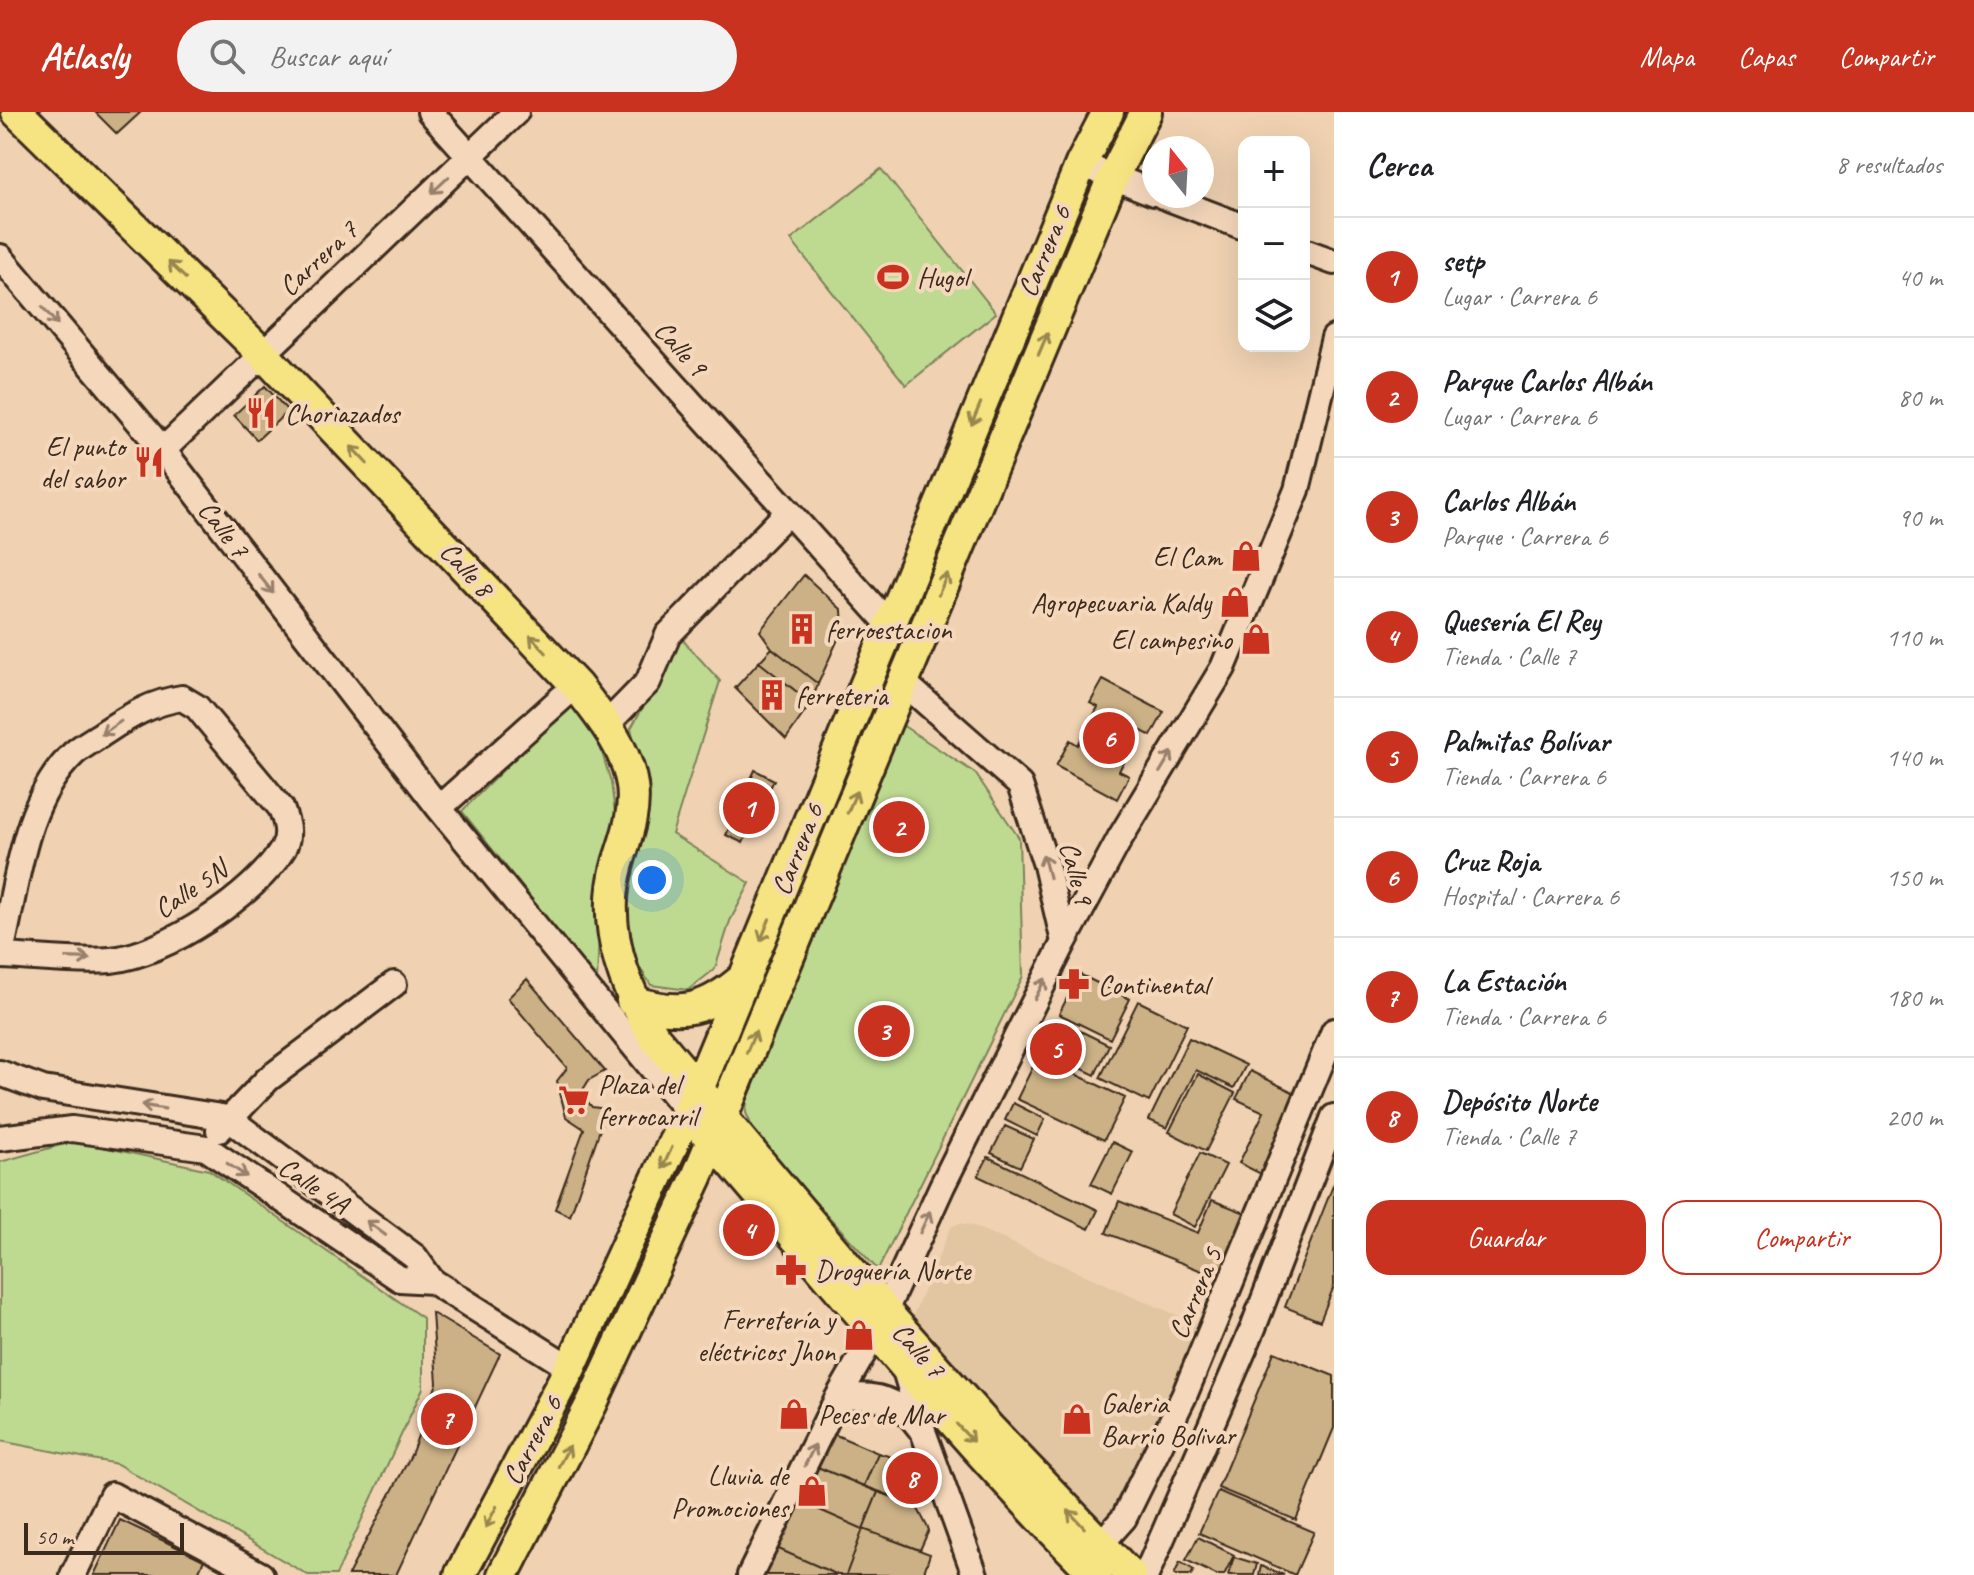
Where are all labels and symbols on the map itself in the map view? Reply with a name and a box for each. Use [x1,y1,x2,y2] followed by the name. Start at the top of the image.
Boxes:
[1142,136,1214,208] north arrow
[430,176,450,194] one-way arrow
[1009,199,1079,302] street label: Carrera 6
[271,212,366,303] street label: Carrera 7
[167,260,187,279] one-way arrow
[876,260,910,294] sports icon: Hugol
[917,260,973,295] place label: Hugol
[41,305,59,326] one-way arrow
[647,313,717,385] street label: Calle 9
[1037,332,1051,357] one-way arrow
[244,396,278,430] restaurant icon: Choriazados
[285,396,402,431] place label: Choriazados
[967,401,982,426] one-way arrow
[40,429,128,496] place label: El punto del sabor
[132,445,166,479] restaurant icon: El punto del sabor
[350,446,369,466] one-way arrow
[191,493,258,566] street label: Calle 7
[433,534,503,606] street label: Calle 8
[1153,539,1224,574] place label: El Cam
[1229,539,1263,573] shop icon: El Cam
[937,572,952,597] one-way arrow
[258,573,275,594] one-way arrow
[1031,585,1213,620] place label: Agropecuaria Kaldy
[1218,585,1252,619] shop icon: Agropecuaria Kaldy
[785,612,819,646] building icon: ferroestacion
[826,612,953,647] place label: ferroestacion
[1111,622,1234,657] place label: El campesino
[1239,622,1273,656] shop icon: El campesino
[529,635,547,655] one-way arrow
[755,678,789,712] building icon: ferreteria
[796,678,889,713] place label: ferreteria
[1083,708,1135,768] pin: 6
[100,720,123,736] one-way arrow
[1158,751,1174,774] one-way arrow
[723,778,775,838] pin: 1
[846,790,861,815] one-way arrow
[763,797,832,900] street label: Carrera 6
[873,797,925,857] pin: 2
[1052,838,1103,910] street label: Calle 9
[147,850,237,926] street label: Calle 5N
[1038,854,1052,879] one-way arrow
[632,860,672,900] your location
[757,917,771,941] one-way arrow
[64,951,91,966] one-way arrow
[1057,967,1091,1001] pharmacy icon: Continental
[1098,967,1214,1002] place label: Continental
[1033,977,1049,1001] one-way arrow
[858,1001,910,1061] pin: 3
[1030,1019,1082,1079] pin: 5
[745,1030,760,1055] one-way arrow
[598,1067,702,1134] place label: Plaza del ferrocarril
[557,1083,591,1117] supermarket icon: Plaza del ferrocarril
[141,1098,166,1113] one-way arrow
[659,1146,674,1170] one-way arrow
[272,1149,357,1222] street label: Calle 4A
[226,1161,248,1178] one-way arrow
[723,1200,775,1260] pin: 4
[918,1210,933,1234] one-way arrow
[366,1220,387,1237] one-way arrow
[1160,1241,1230,1344] street label: Carrera 5
[774,1253,808,1287] pharmacy icon: Droguería Norte
[815,1253,972,1288] place label: Droguería Norte
[697,1302,837,1369] place label: Ferretería y eléctricos Jhon
[885,1315,954,1386] street label: Calle 7
[842,1318,876,1352] shop icon: Ferretería y eléctricos Jhon
[1101,1386,1237,1453] place label: Galeria Barrio Bolivar
[494,1388,571,1490] street label: Carrera 6
[421,1389,473,1449] pin: 7
[777,1397,811,1431] shop icon: Peces de Mar
[818,1397,947,1432] place label: Peces de Mar
[1060,1402,1094,1436] shop icon: Galeria Barrio Bolivar
[955,1423,973,1443] one-way arrow
[803,1443,818,1467] one-way arrow
[556,1444,572,1468] one-way arrow
[886,1448,938,1508] pin: 8
[671,1458,790,1525] place label: Lluvia de Promociones
[795,1474,829,1508] shop icon: Lluvia de Promociones
[482,1505,498,1529] one-way arrow
[1066,1509,1085,1529] one-way arrow
[24,1519,184,1555] scale bar

